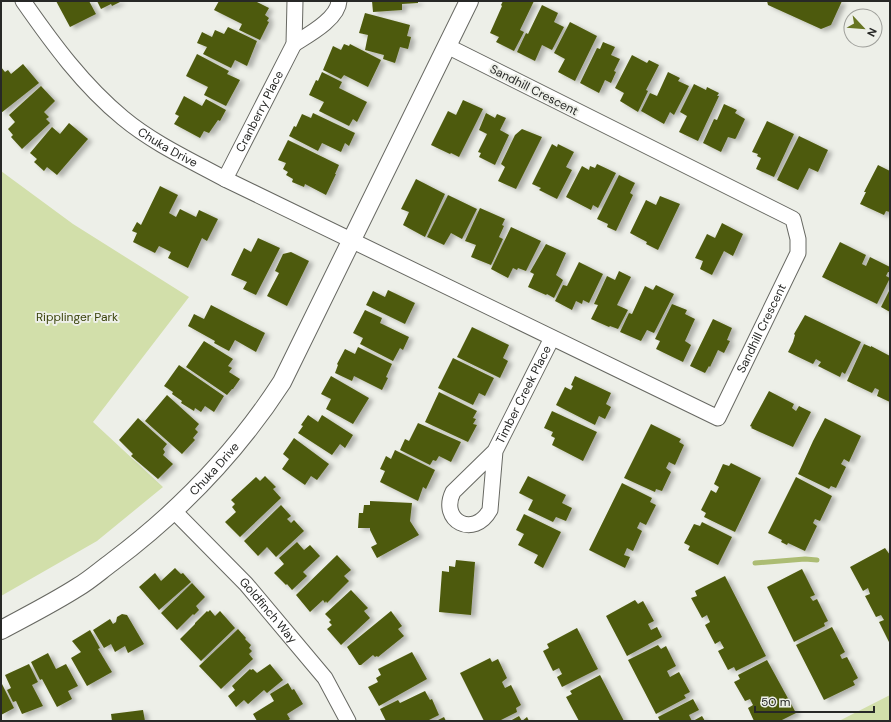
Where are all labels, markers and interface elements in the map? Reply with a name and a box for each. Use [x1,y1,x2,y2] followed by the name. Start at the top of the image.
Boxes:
[843,8,883,48] north arrow
[864,26,880,39] text: N
[487,61,581,119] street label: Sandhill Crescent
[232,68,287,155] street label: Cranberry Place
[135,124,200,171] street label: Chuka Drive
[733,281,790,376] street label: Sandhill Crescent
[36,309,118,325] park label: Ripplinger Park
[492,343,555,446] street label: Timber Creek Place
[186,439,243,499] street label: Chuka Drive
[236,574,301,647] street label: Goldfinch Way
[755,688,874,714] scale bar
[761,694,790,710] text: 50 m

